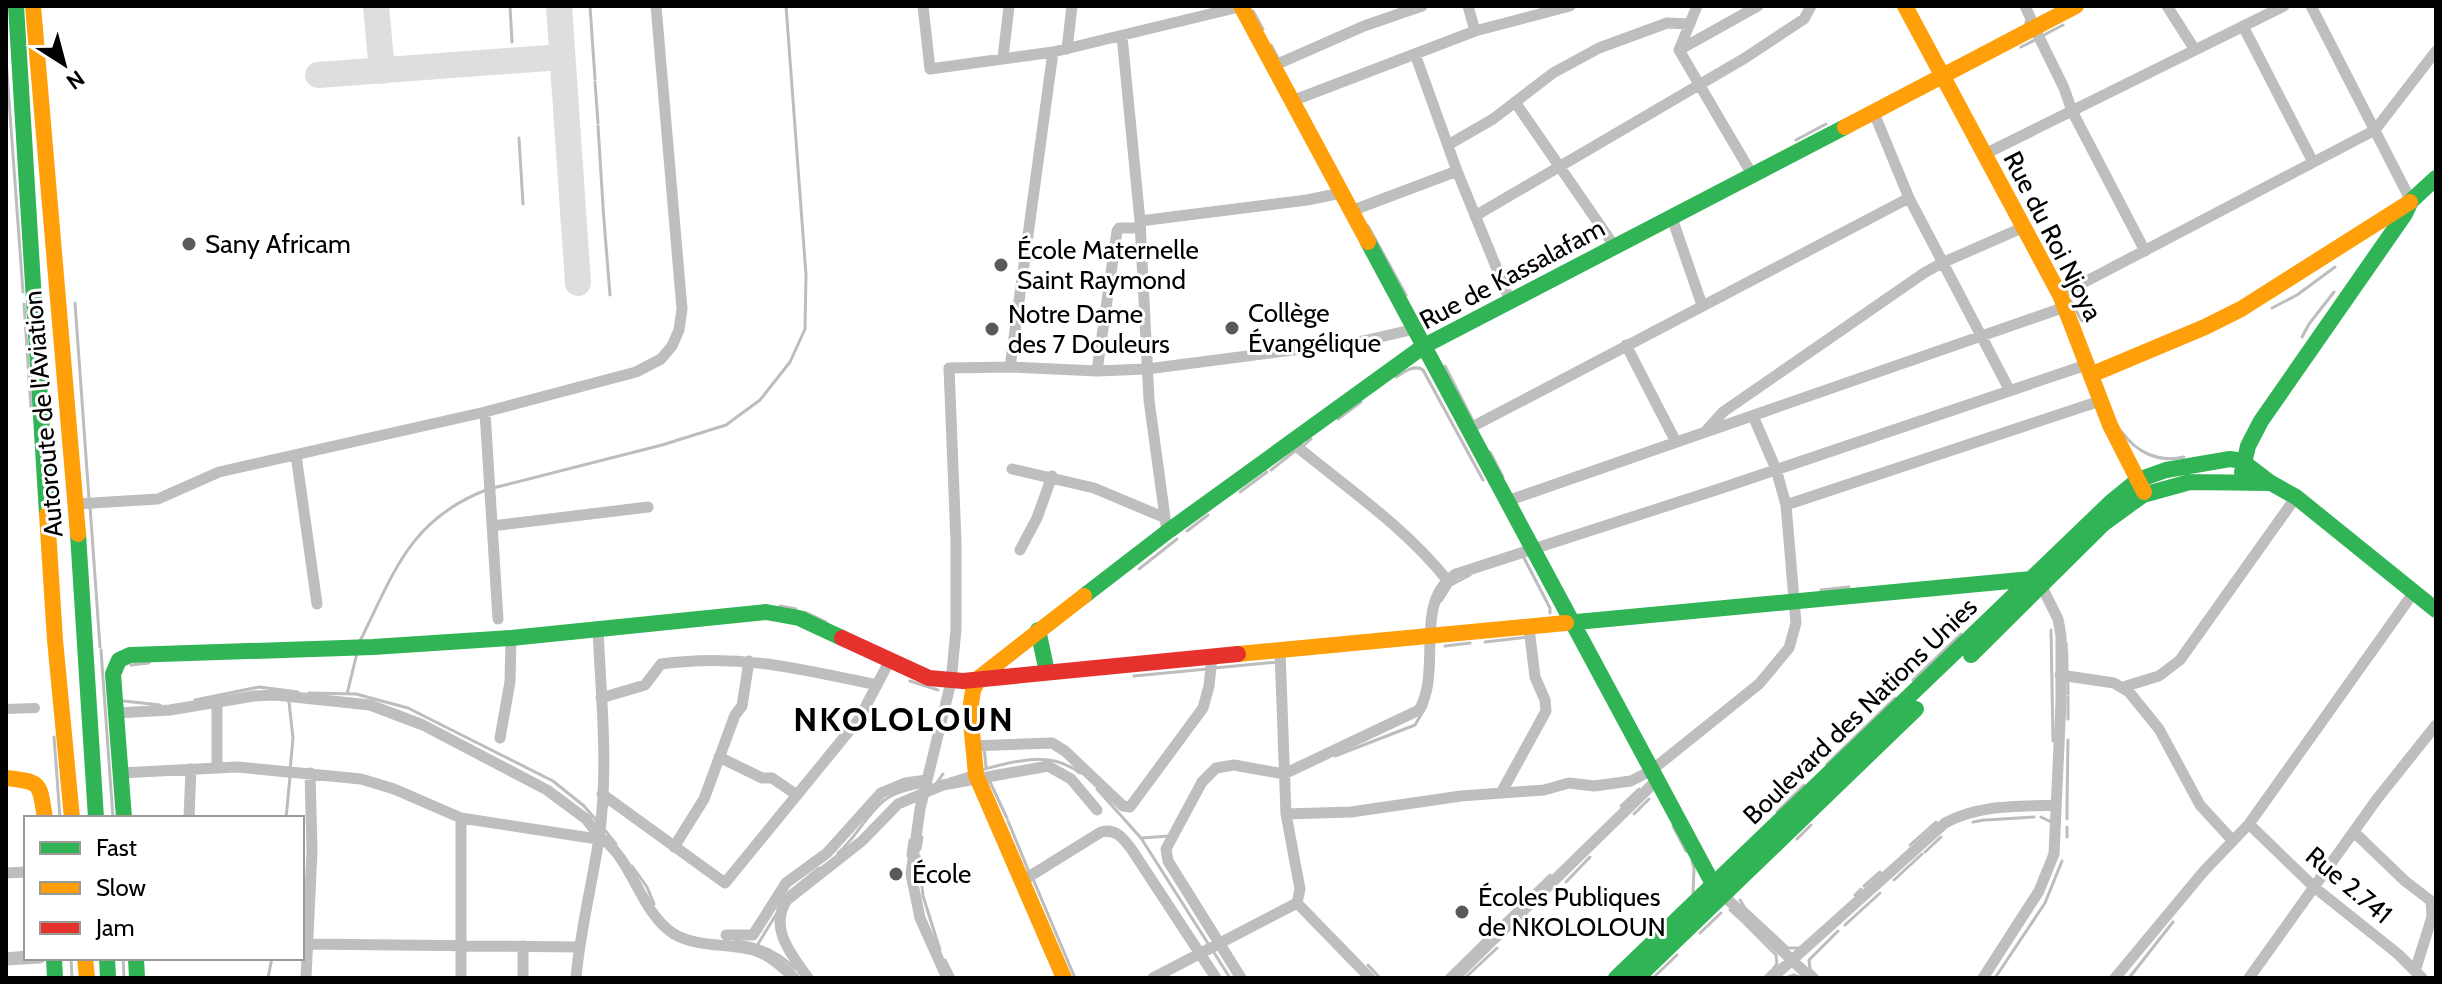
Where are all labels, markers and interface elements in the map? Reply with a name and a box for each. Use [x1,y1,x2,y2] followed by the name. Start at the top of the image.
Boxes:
[24,24,104,104] north arrow
[61,64,90,95] text: N
[1997,146,2110,327] street label: Rue du Roi Njoya
[1414,212,1610,336] street label: Rue de Kassalafam
[205,228,351,260] place label: Sany Africam
[1017,234,1199,296] place label: École Maternelle Saint Raymond
[180,235,198,253] marker: Sany Africam
[992,256,1010,274] marker: École Maternelle Saint Raymond
[16,289,70,539] street label: Autoroute de l'Aviation
[1248,297,1381,359] place label: Collège Évangélique
[1008,298,1170,360] place label: Notre Dame des 7 Douleurs
[1223,319,1241,337] marker: Collège Évangélique
[983,320,1001,338] marker: Notre Dame des 7 Douleurs
[1736,591,1984,831] street label: Boulevard des Nations Unies
[793,698,1015,740] district label: NKOLOLOUN
[24,816,304,960] legend
[96,833,137,862] text: Fast
[2299,840,2399,930] street label: Rue 2.741
[912,858,971,890] place label: École
[887,865,905,883] marker: École
[96,873,146,902] text: Slow
[1478,881,1666,943] place label: Écoles Publiques de NKOLOLOUN
[1453,903,1471,921] marker: Écoles Publiques de NKOLOLOUN
[95,913,134,942] text: Jam

